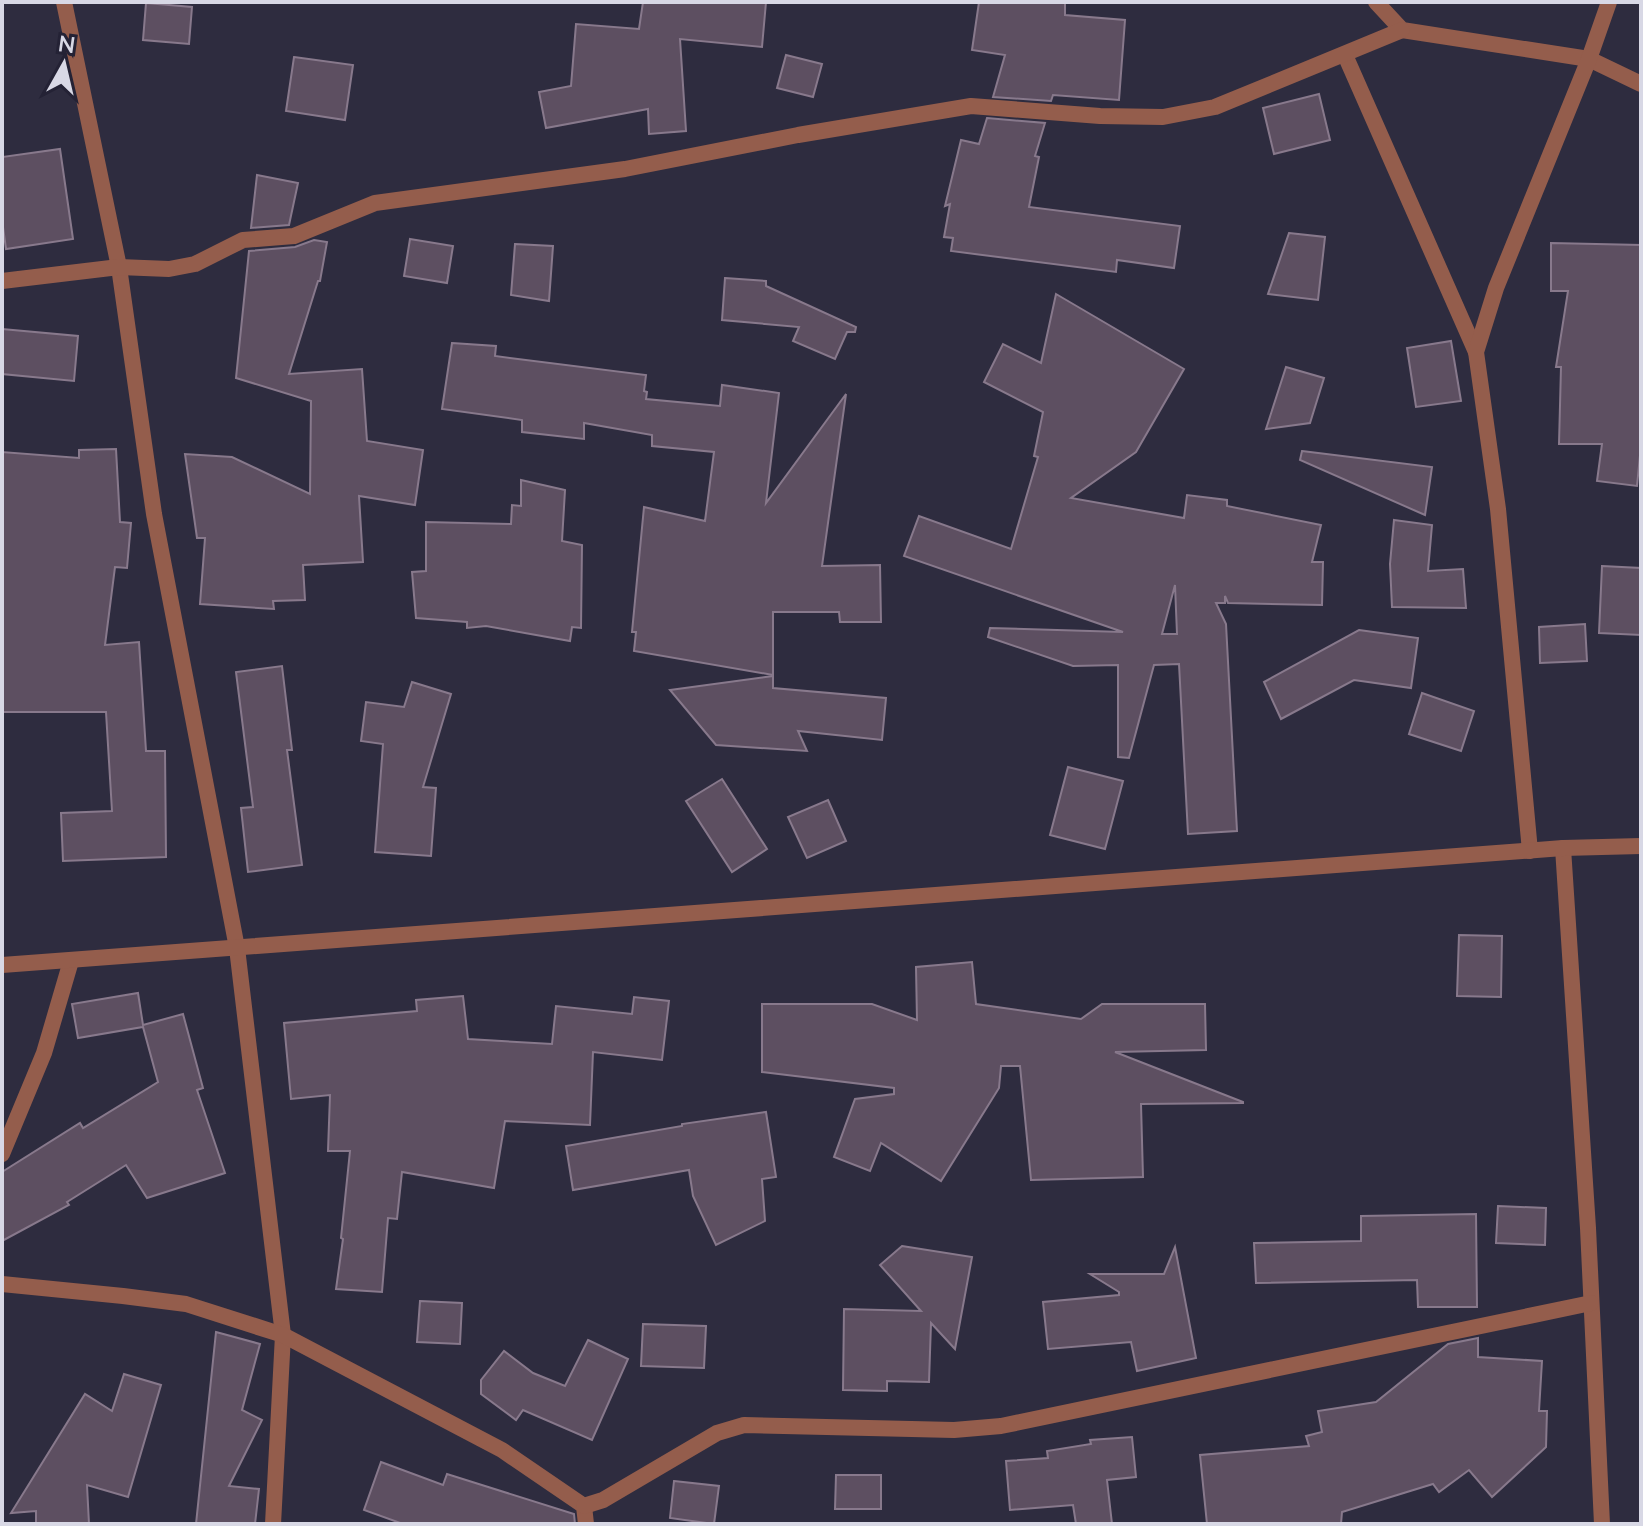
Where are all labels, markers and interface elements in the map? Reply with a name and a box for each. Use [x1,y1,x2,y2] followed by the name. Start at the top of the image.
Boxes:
[24,24,104,104] north arrow
[57,29,77,58] text: N

